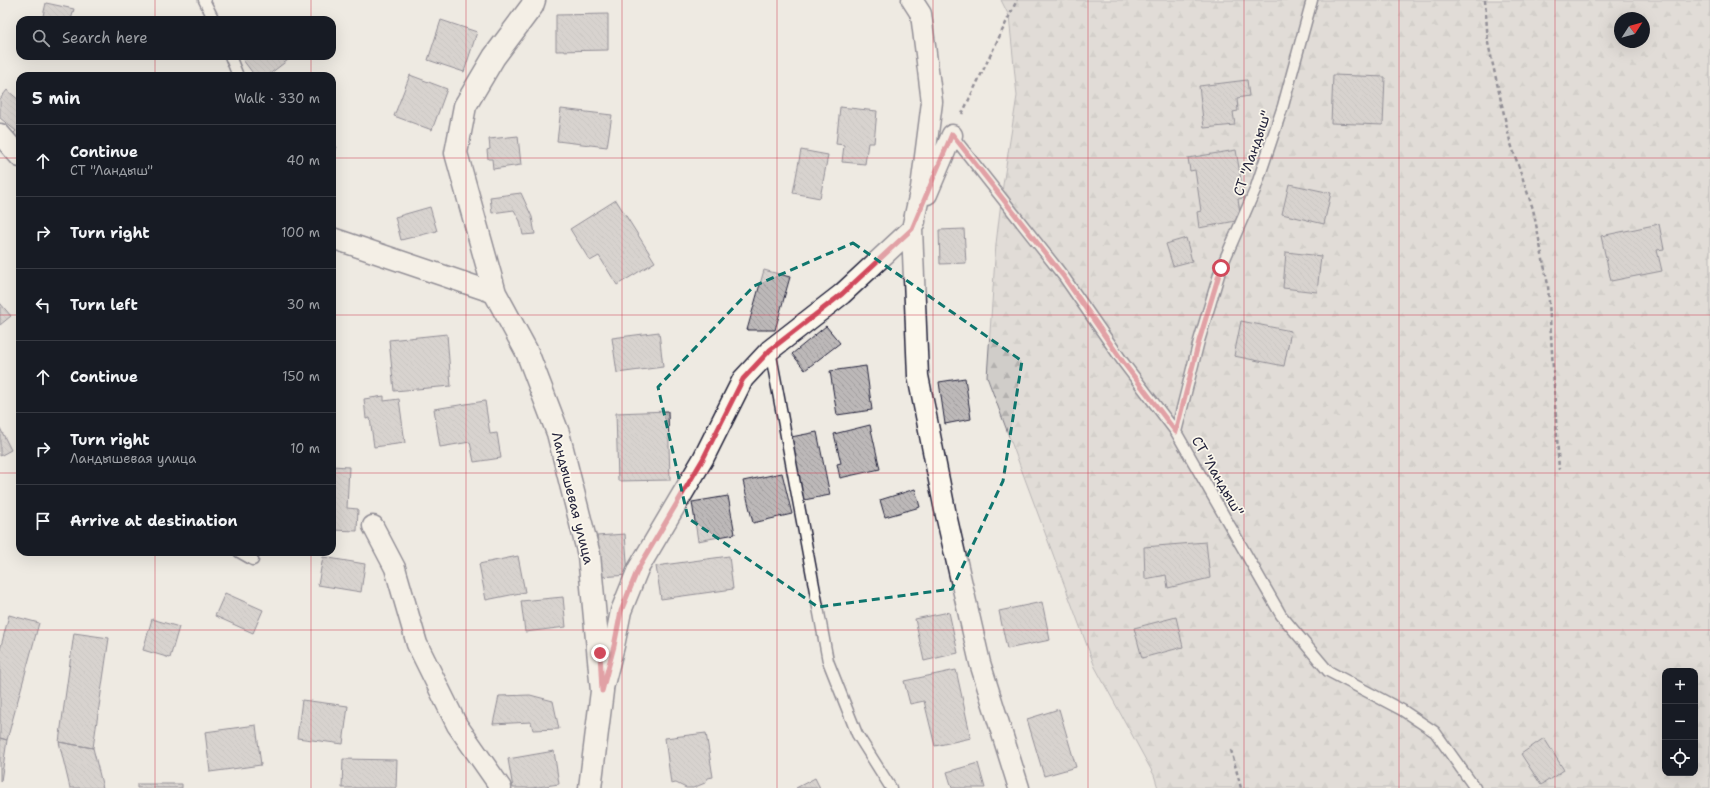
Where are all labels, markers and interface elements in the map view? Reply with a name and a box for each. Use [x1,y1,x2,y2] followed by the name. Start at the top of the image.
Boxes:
[1614,12,1650,48] north arrow
[16,16,336,60] search box
[30,27,52,49] icon: search
[62,28,148,48] text: Search here
[32,87,80,109] text: 5 min
[234,90,320,107] text: Walk · 330 m
[1229,108,1275,198] street label: СТ "Ландыш"
[70,142,138,162] text: Continue
[32,150,54,172] icon: ahead
[286,152,320,169] text: 40 m
[70,162,153,179] text: СТ "Ландыш"
[32,222,54,244] icon: right
[70,223,150,243] text: Turn right
[281,224,320,241] text: 100 m
[1212,259,1230,277] route start
[32,294,54,316] icon: left
[70,295,138,315] text: Turn left
[286,296,320,313] text: 30 m
[32,366,54,388] icon: ahead
[70,367,138,387] text: Continue
[282,368,320,385] text: 150 m
[70,430,150,450] text: Turn right
[548,430,598,566] street label: Ландышевая улица
[1188,433,1248,519] street label: СТ "Ландыш"
[32,438,54,460] icon: right
[290,440,320,457] text: 10 m
[70,450,196,467] text: Ландышевая улица
[32,510,54,532] icon: arrive
[70,511,238,531] text: Arrive at destination
[591,644,609,662] route end
[1662,668,1698,776] map controls
[1662,668,1698,704] button: +
[1662,704,1698,740] button: −
[1662,740,1698,776] button: locate

